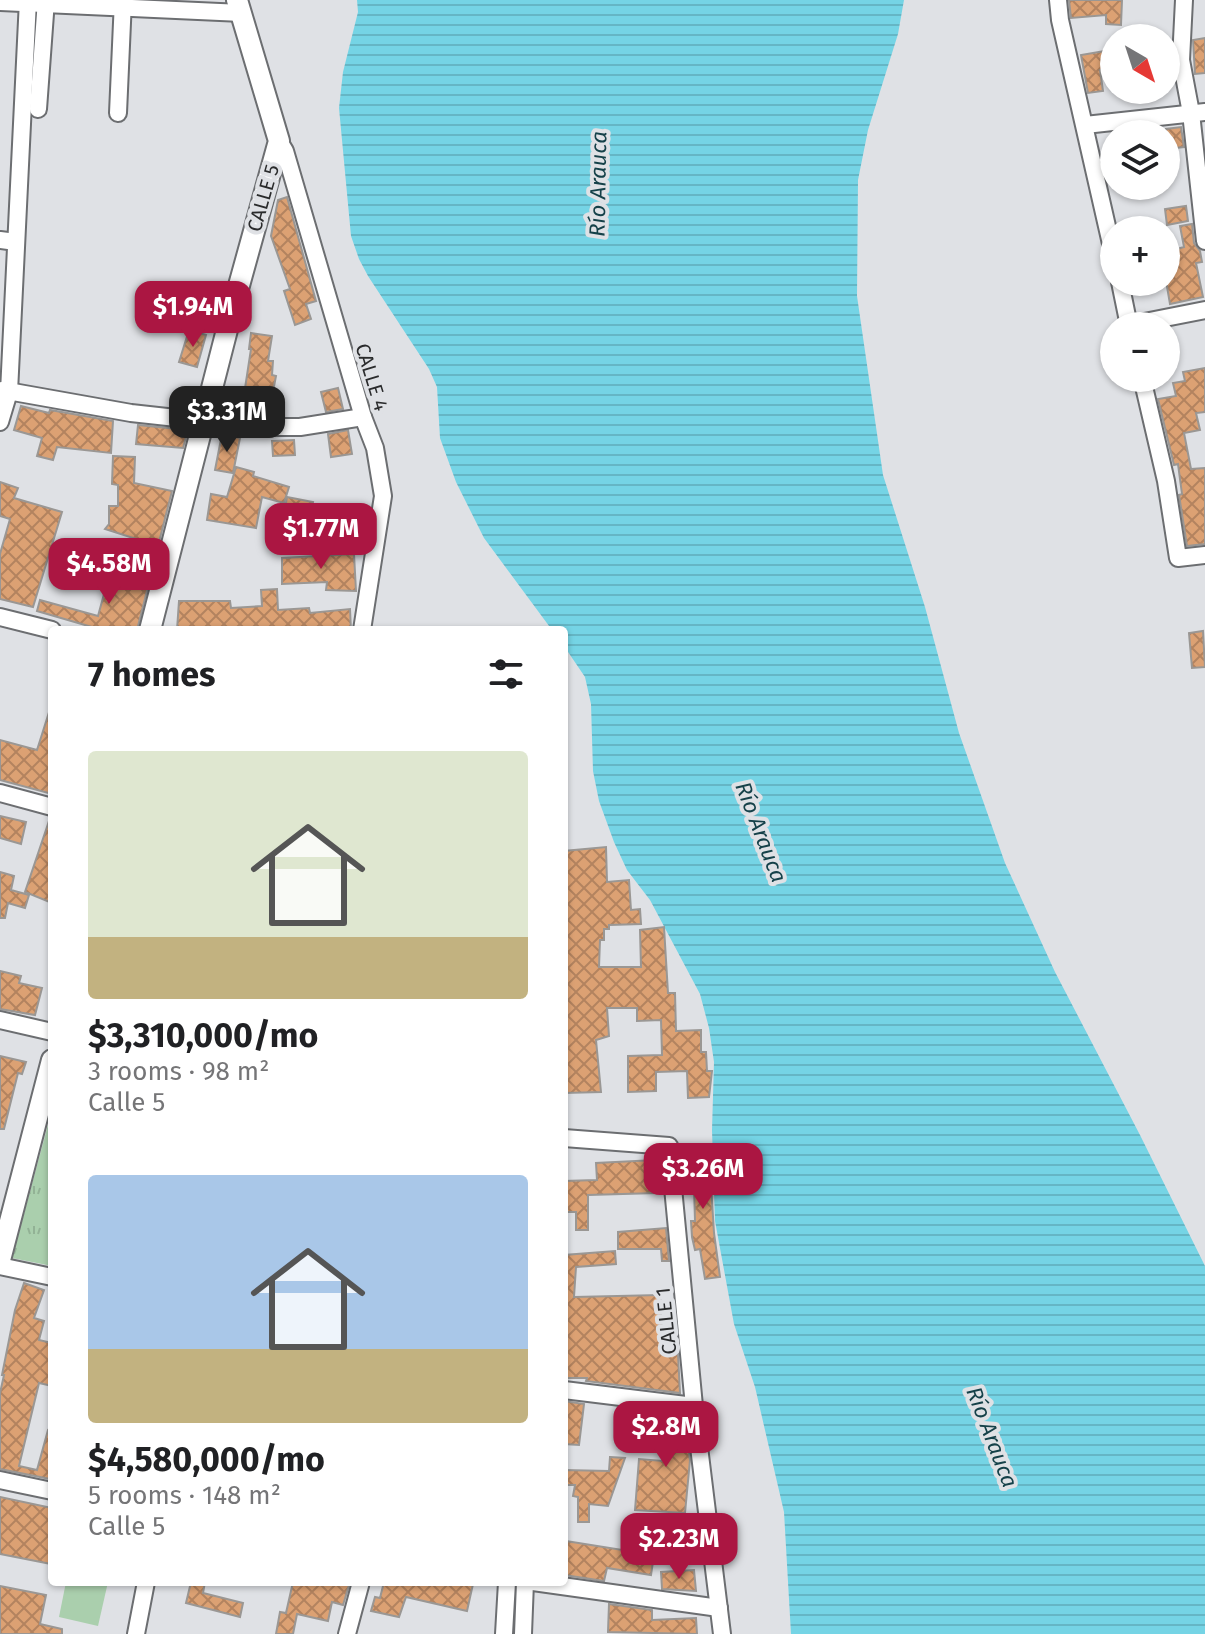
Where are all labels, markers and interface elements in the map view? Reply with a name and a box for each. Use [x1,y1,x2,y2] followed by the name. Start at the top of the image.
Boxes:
[1100,24,1180,104] north arrow
[1100,24,1180,392] map controls
[1100,120,1180,200] button: layers
[584,131,612,237] water label: Río Arauca
[242,162,284,234] street label: CALLE 5
[1100,216,1180,296] button: +
[128,281,258,349] pin: $1.94M
[153,291,233,322] text: $1.94M
[1100,312,1180,392] button: −
[350,340,394,414] street label: CALLE 4
[162,386,292,454] pin: $3.31M
[187,396,267,427] text: $3.31M
[256,503,386,571] pin: $1.77M
[283,513,359,544] text: $1.77M
[44,538,174,606] pin: $4.58M
[67,548,151,579] text: $4.58M
[484,652,528,696] icon: filters
[88,654,215,695] text: 7 homes
[729,778,793,886] water label: Río Arauca
[236,803,380,947] icon: home
[88,1015,318,1056] text: $3,310,000/mo
[88,1056,269,1087] text: 3 rooms · 98 m²
[88,1087,165,1118] text: Calle 5
[638,1143,768,1211] pin: $3.26M
[662,1153,744,1184] text: $3.26M
[236,1227,380,1371] icon: home
[651,1286,681,1356] street label: CALLE 1
[960,1383,1024,1491] water label: Río Arauca
[610,1401,722,1469] pin: $2.8M
[631,1411,701,1442] text: $2.8M
[88,1439,325,1480] text: $4,580,000/mo
[88,1480,281,1511] text: 5 rooms · 148 m²
[88,1511,165,1542] text: Calle 5
[614,1513,744,1581] pin: $2.23M
[639,1523,719,1554] text: $2.23M

